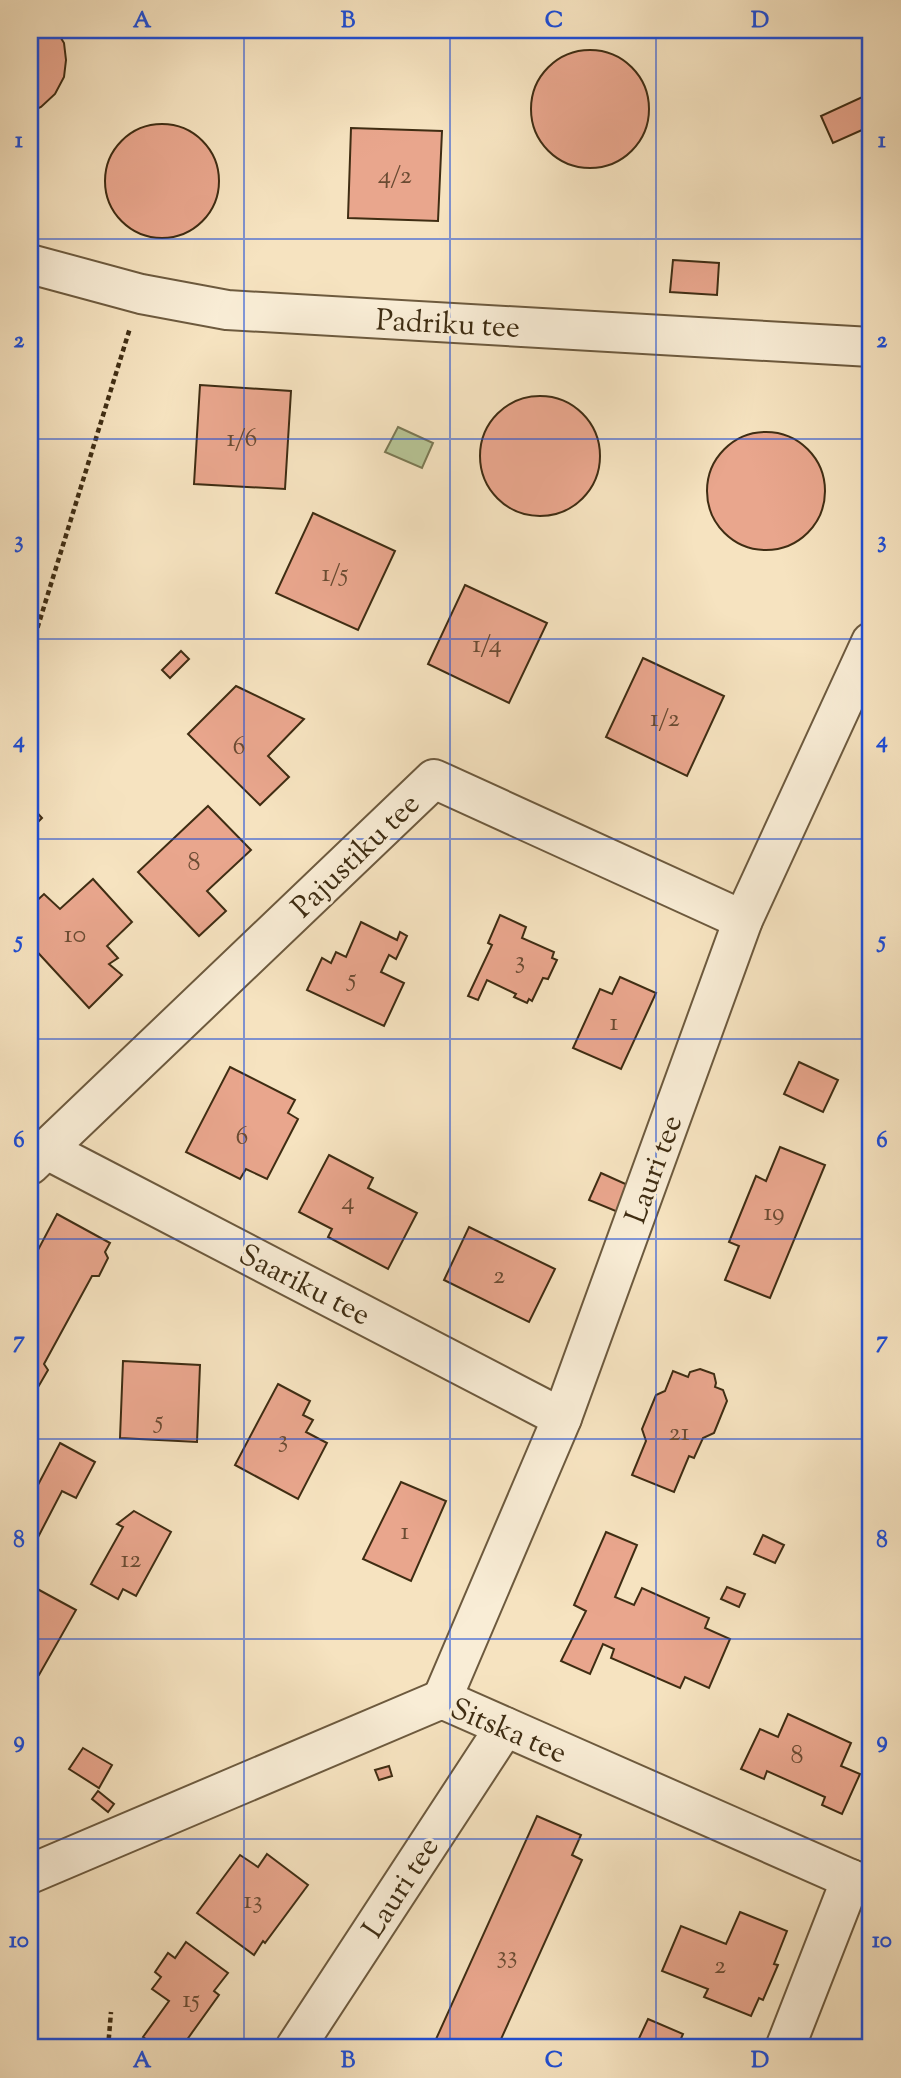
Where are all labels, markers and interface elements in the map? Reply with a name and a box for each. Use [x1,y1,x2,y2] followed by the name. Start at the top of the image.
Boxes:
[133,5,152,38] text: A
[341,5,356,38] text: B
[545,5,563,38] text: C
[751,5,769,38] text: D
[15,125,23,158] text: 1
[878,125,886,158] text: 1
[378,158,412,195] house number: 4/2
[375,300,521,351] street label: Padriku tee
[14,325,25,358] text: 2
[877,325,888,358] text: 2
[227,421,257,458] house number: 1/6
[14,525,24,558] text: 3
[877,525,887,558] text: 3
[322,556,348,593] house number: 1/5
[472,627,502,664] house number: 1/4
[650,701,680,738] house number: 1/2
[12,725,25,758] text: 4
[875,725,888,758] text: 4
[233,729,245,766] house number: 6
[283,784,431,929] street label: Pajustiku tee
[187,845,201,882] house number: 8
[64,917,86,954] house number: 10
[13,925,23,958] text: 5
[876,925,886,958] text: 5
[515,943,525,980] house number: 3
[346,961,357,998] house number: 5
[610,1005,619,1042] house number: 1
[616,1109,695,1230] street label: Lauri tee
[236,1119,248,1156] house number: 6
[13,1125,25,1158] text: 6
[876,1125,888,1158] text: 6
[341,1184,355,1221] house number: 4
[763,1195,785,1232] house number: 19
[231,1235,377,1338] street label: Saariku tee
[493,1258,505,1295] house number: 2
[13,1325,25,1358] text: 7
[876,1325,888,1358] text: 7
[153,1403,164,1440] house number: 5
[668,1415,690,1452] house number: 21
[278,1422,288,1459] house number: 3
[401,1514,410,1551] house number: 1
[13,1525,25,1558] text: 8
[876,1525,888,1558] text: 8
[120,1542,142,1579] house number: 12
[443,1688,573,1776] street label: Sitska tee
[13,1725,25,1758] text: 9
[876,1725,888,1758] text: 9
[790,1738,804,1775] house number: 8
[353,1829,451,1948] street label: Lauri tee
[243,1883,263,1920] house number: 13
[9,1925,29,1958] text: 10
[872,1925,892,1958] text: 10
[496,1938,518,1975] house number: 33
[714,1948,726,1985] house number: 2
[182,1982,200,2019] house number: 15
[133,2045,152,2078] text: A
[341,2045,356,2078] text: B
[545,2045,563,2078] text: C
[751,2045,769,2078] text: D

